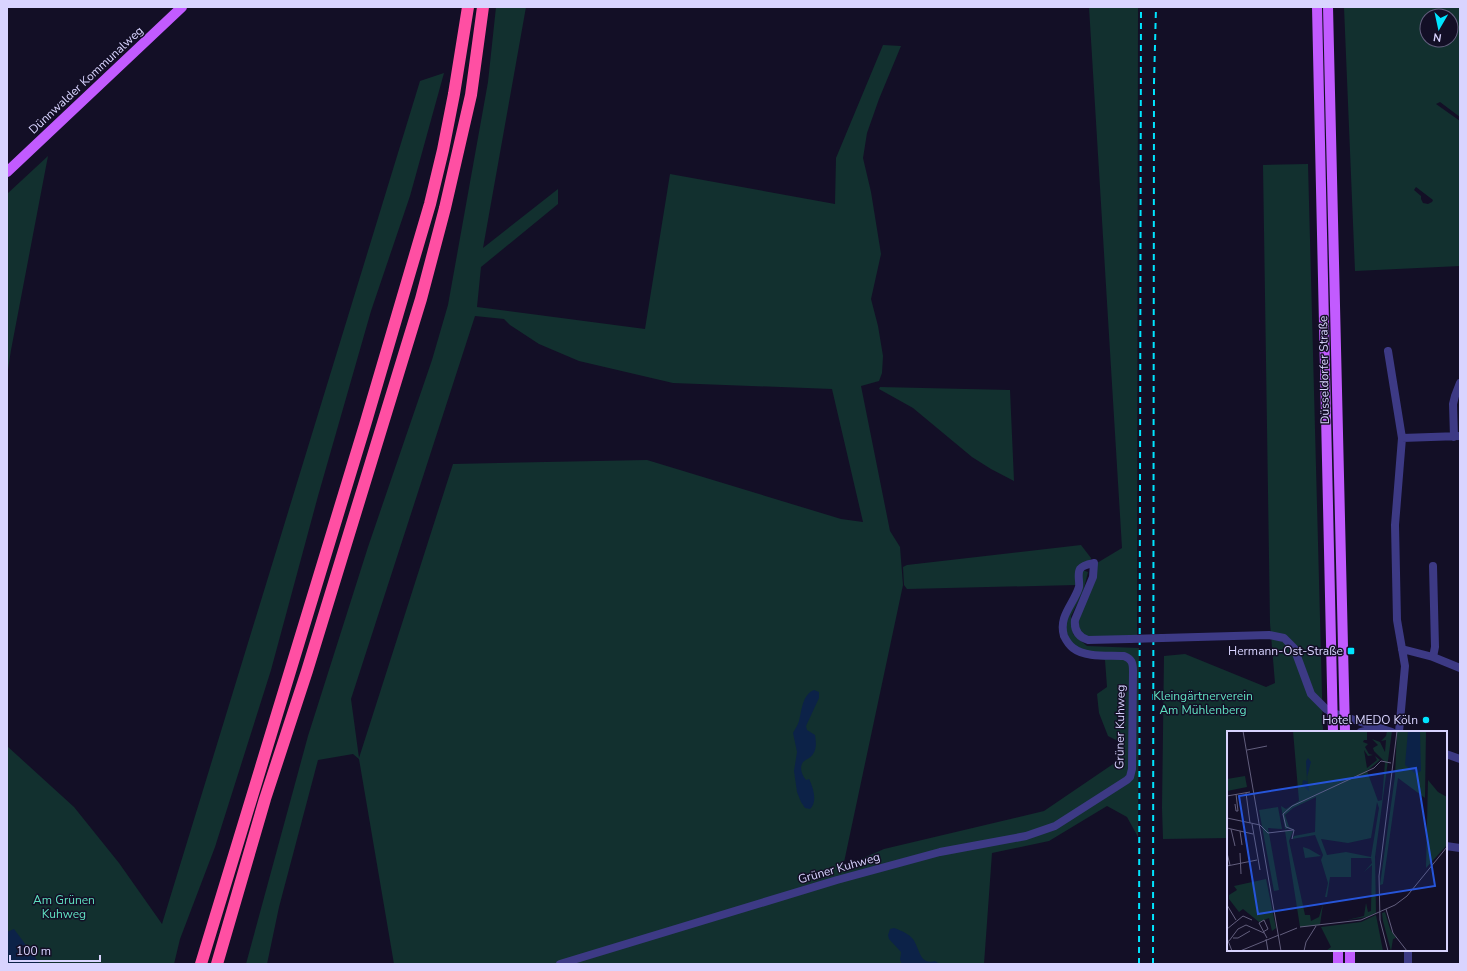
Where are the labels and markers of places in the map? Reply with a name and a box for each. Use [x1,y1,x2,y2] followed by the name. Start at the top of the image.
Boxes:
[1228,643,1343,659] place label: Hermann-Ost-Straße
[1346,646,1356,656] marker: Hermann-Ost-Straße
[1322,712,1418,728] place label: Hotel MEDO Köln
[1421,715,1431,725] marker: Hotel MEDO Köln

